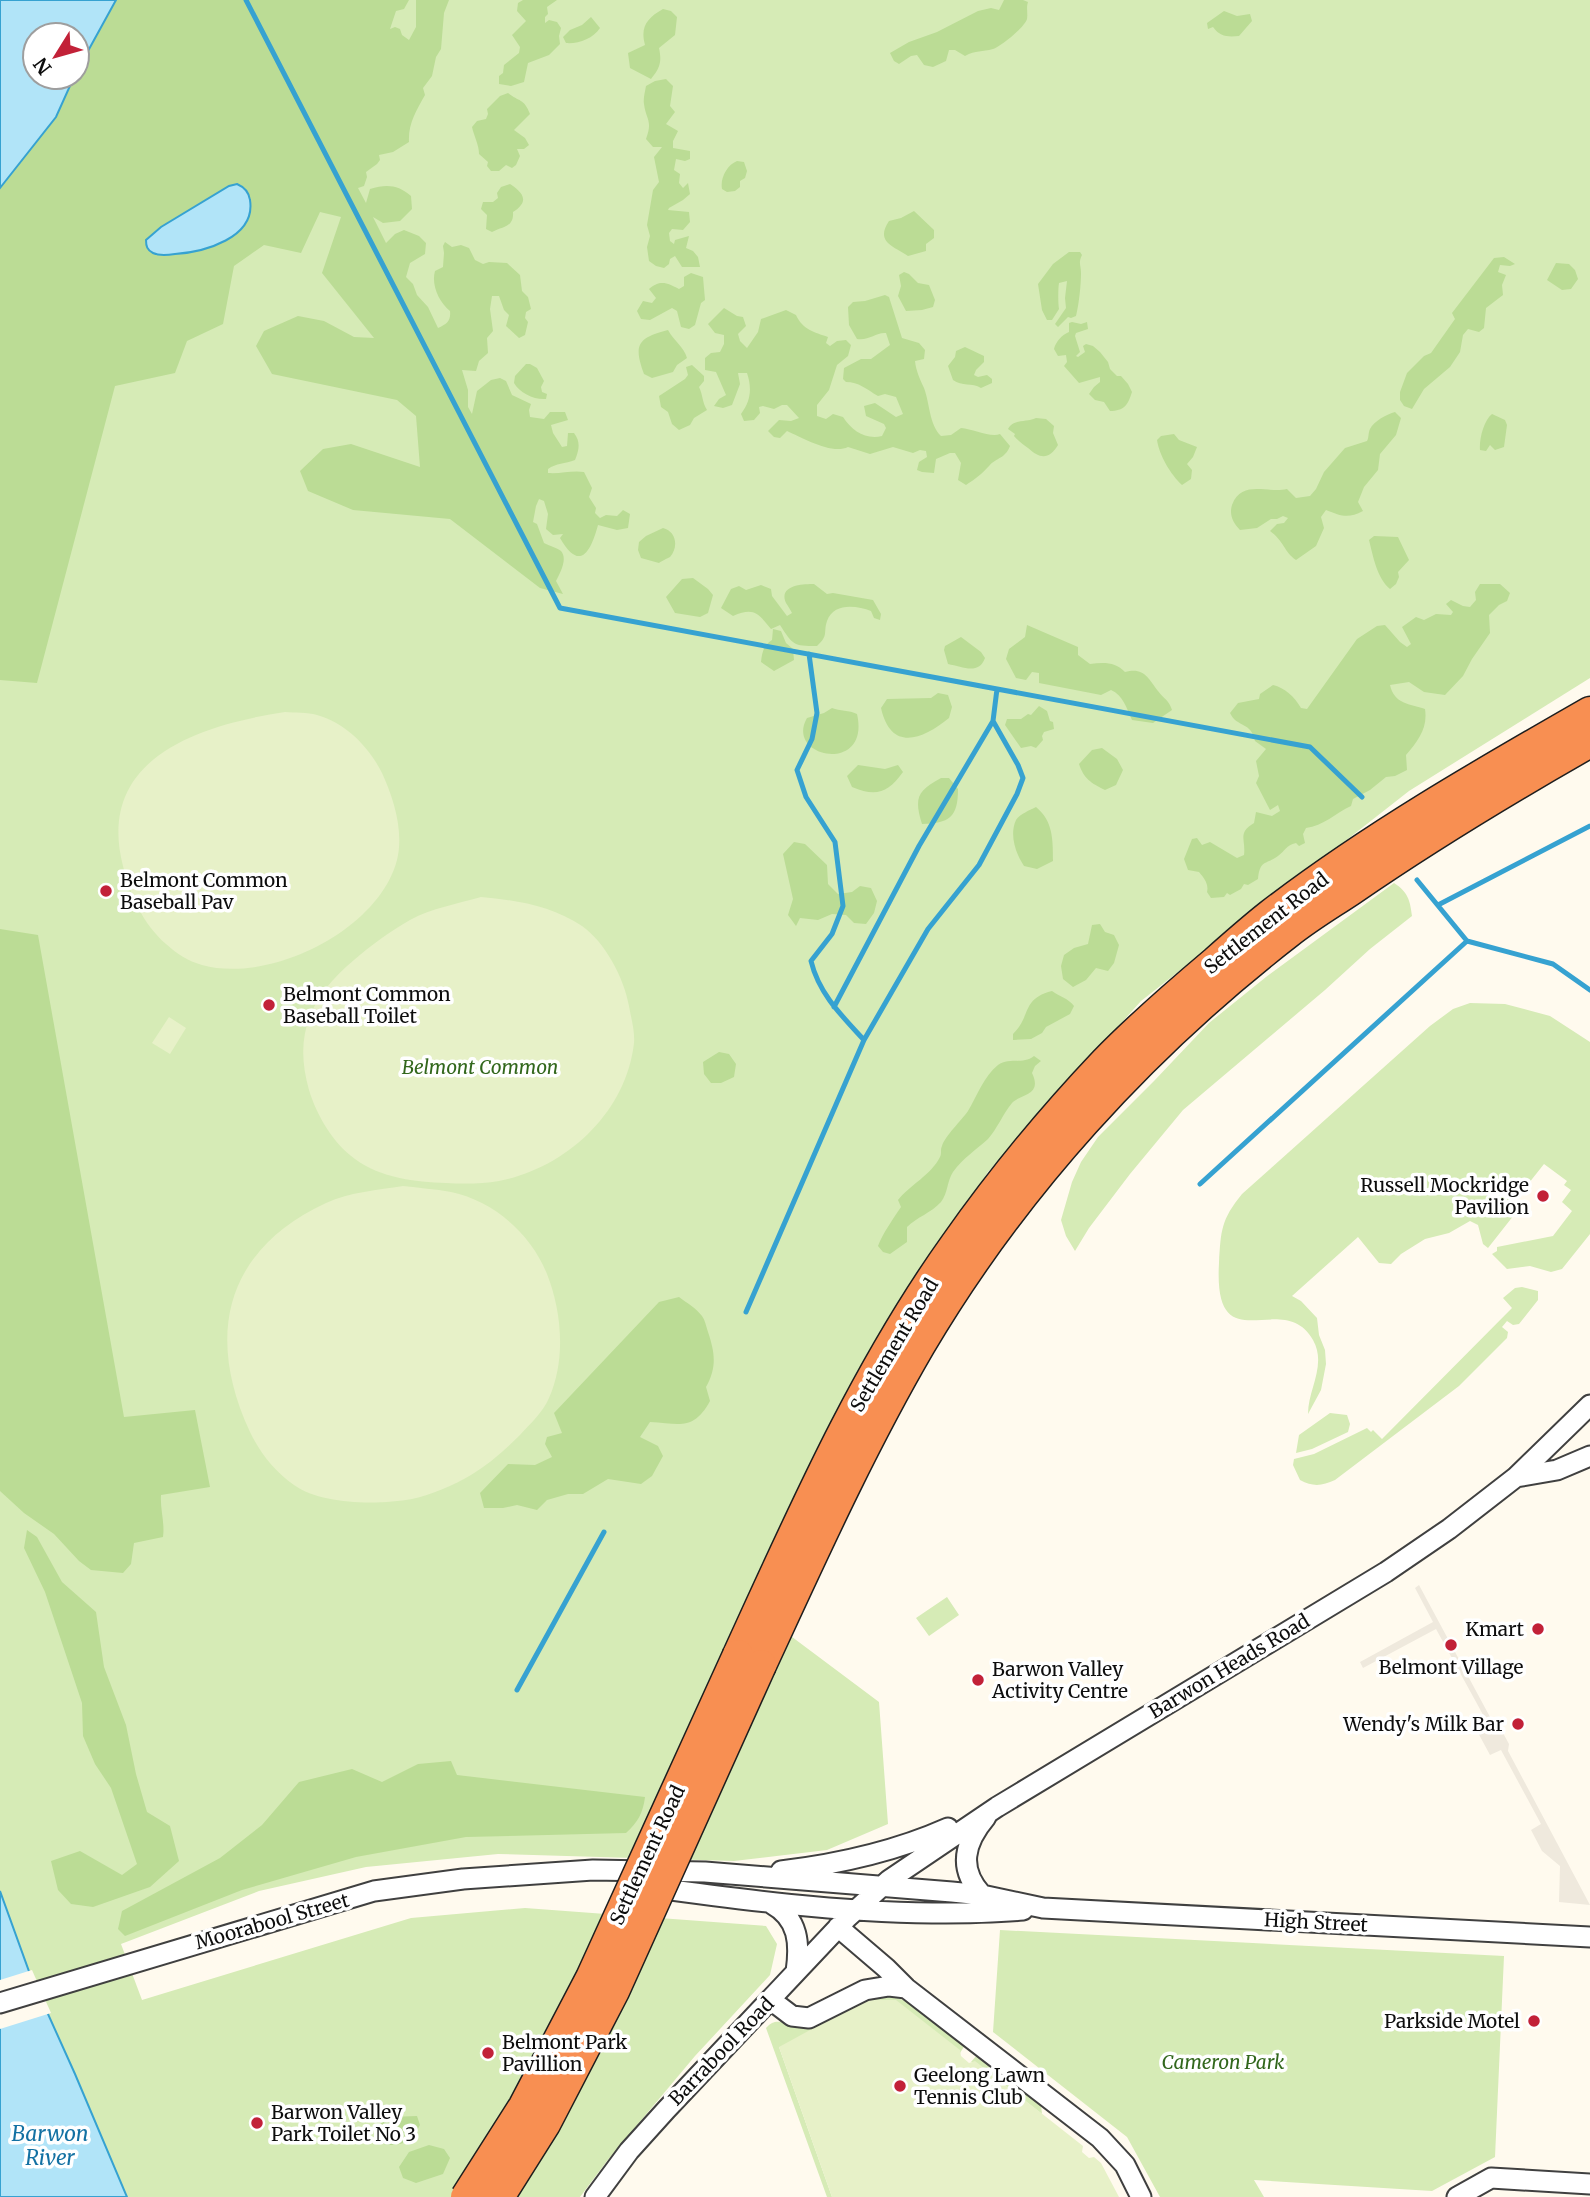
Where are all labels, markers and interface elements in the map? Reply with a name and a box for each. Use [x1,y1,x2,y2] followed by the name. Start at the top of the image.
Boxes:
[21,21,91,91] north arrow
[28,53,57,79] text: N
[1199,867,1333,979] street label: Settlement Road
[120,868,288,914] place label: Belmont Common Baseball Pav
[98,883,114,899] marker: Belmont Common Baseball Pav
[283,982,451,1028] place label: Belmont Common Baseball Toilet
[261,997,277,1013] marker: Belmont Common Baseball Toilet
[402,1055,558,1079] park label: Belmont Common
[1360,1173,1529,1219] place label: Russell Mockridge Pavilion
[1535,1188,1551,1204] marker: Russell Mockridge Pavilion
[845,1274,943,1416] street label: Settlement Road
[1144,1609,1314,1723] street label: Barwon Heads Road
[1465,1617,1525,1641] place label: Kmart
[1530,1621,1546,1637] marker: Kmart
[1443,1637,1459,1653] marker: Belmont Village
[1379,1655,1524,1679] place label: Belmont Village
[991,1657,1128,1703] place label: Barwon Valley Activity Centre
[970,1672,986,1688] marker: Barwon Valley Activity Centre
[1342,1712,1504,1736] place label: Wendy's Milk Bar
[1510,1716,1526,1732] marker: Wendy's Milk Bar
[604,1781,690,1929] street label: Settlement Road
[192,1887,352,1954] street label: Moorabool Street
[1264,1907,1369,1937] street label: High Street
[663,1992,779,2110] street label: Barrabool Road
[1384,2009,1520,2033] place label: Parkside Motel
[1526,2013,1542,2029] marker: Parkside Motel
[502,2030,627,2076] place label: Belmont Park Pavillion
[480,2045,496,2061] marker: Belmont Park Pavillion
[1162,2050,1285,2074] park label: Cameron Park
[914,2063,1046,2109] place label: Geelong Lawn Tennis Club
[892,2078,908,2094] marker: Geelong Lawn Tennis Club
[271,2100,416,2146] place label: Barwon Valley Park Toilet No 3
[249,2115,265,2131] marker: Barwon Valley Park Toilet No 3
[12,2120,88,2171] water label: Barwon River

